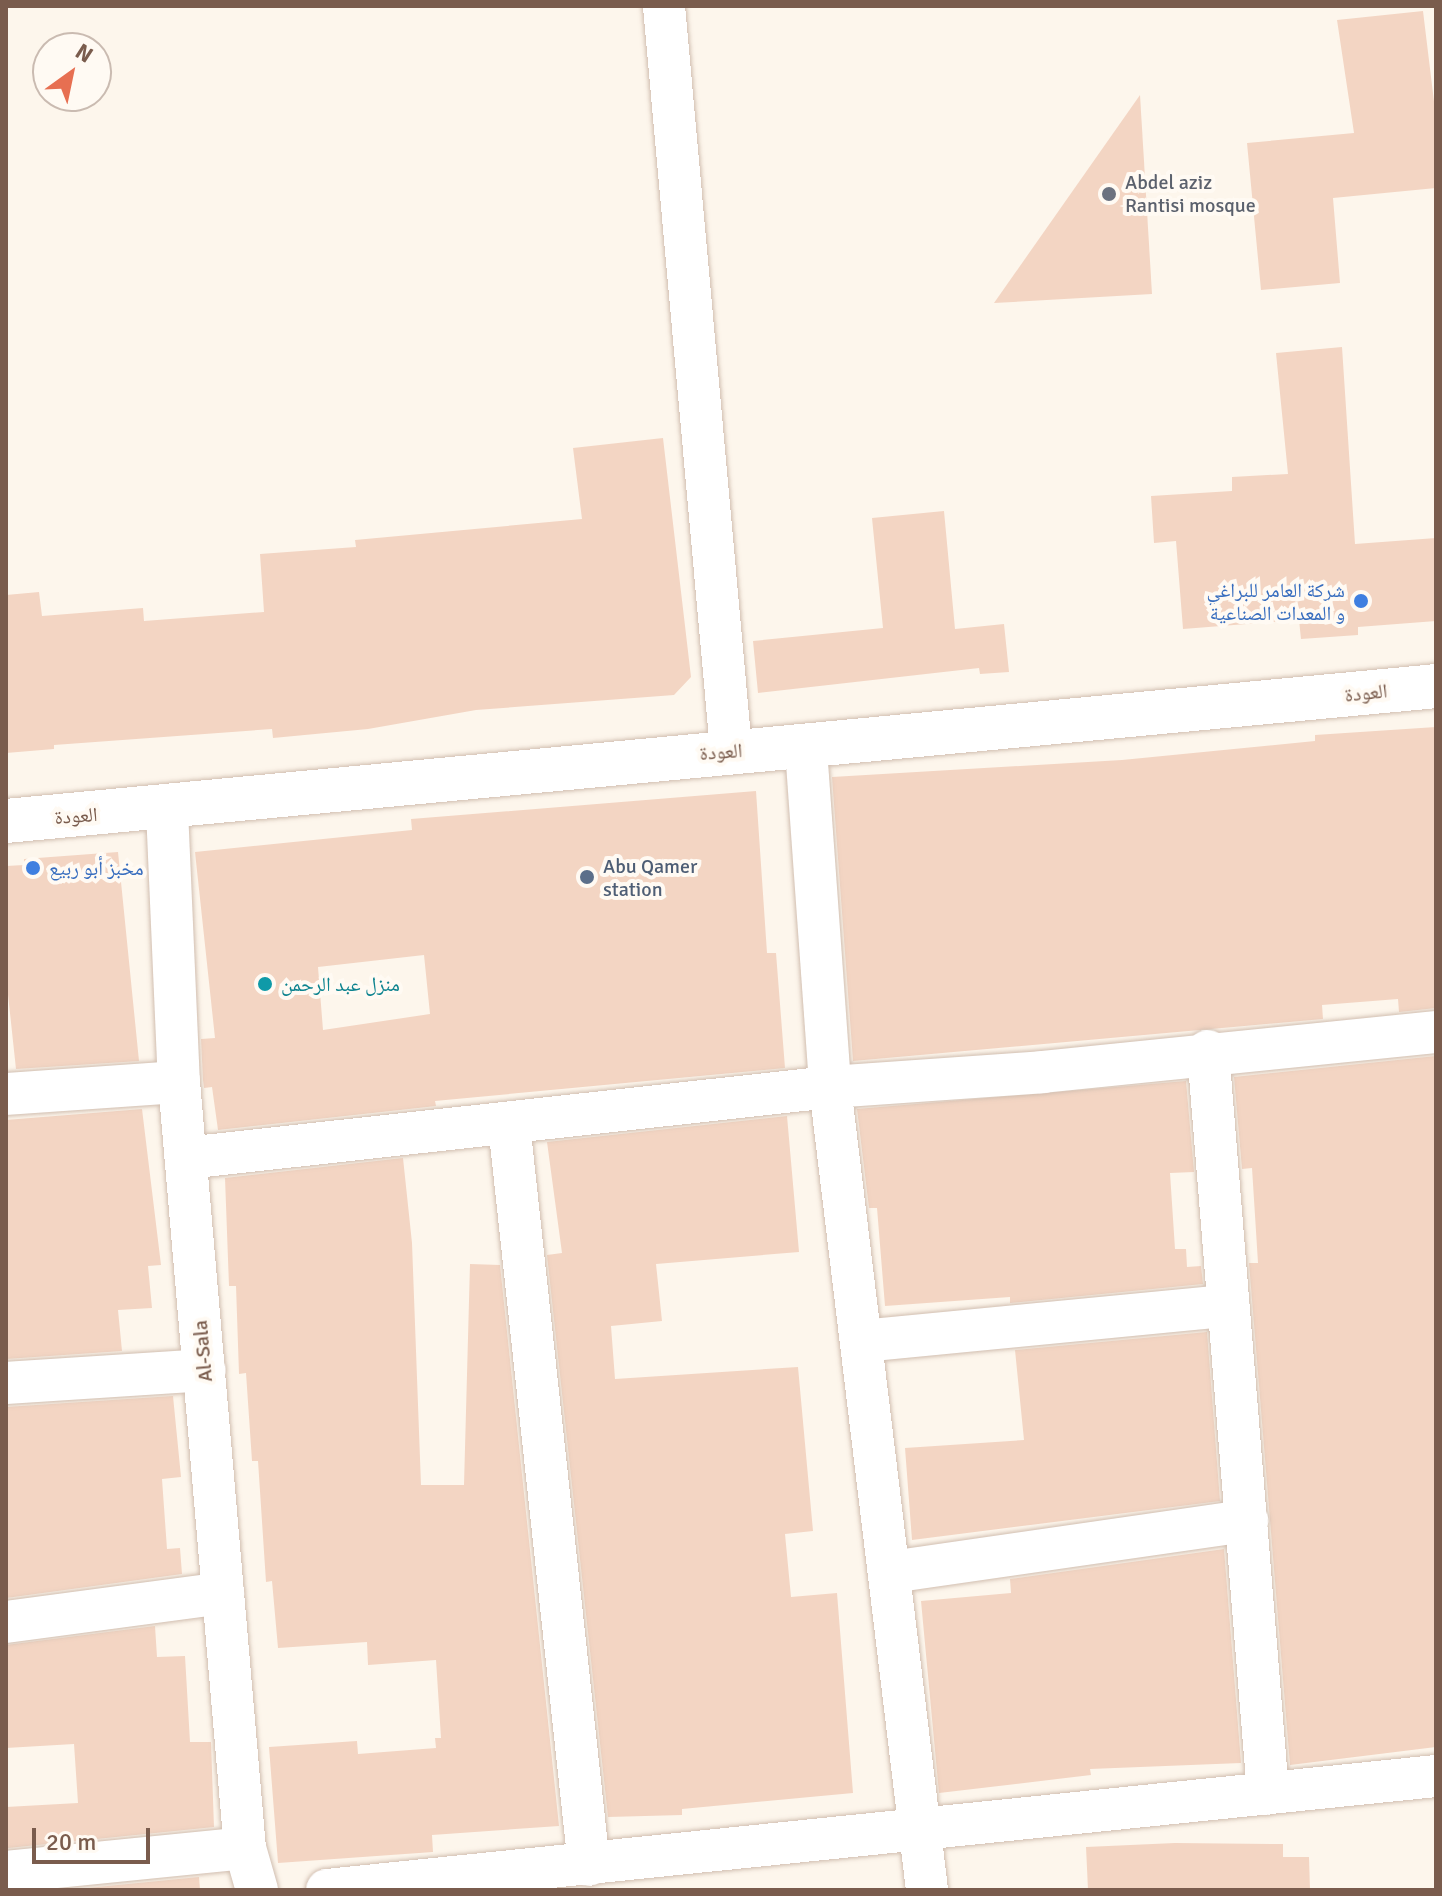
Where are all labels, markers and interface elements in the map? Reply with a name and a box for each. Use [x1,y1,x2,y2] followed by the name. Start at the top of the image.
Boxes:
[32,32,112,112] north arrow
[70,38,98,69] text: N
[1125,170,1256,217] place label: Abdel aziz Rantisi mosque
[1100,185,1118,203] marker: Abdel aziz Rantisi mosque
[1206,578,1345,625] place label: شركة العامر للبراغي و المعدات الصناعية
[1352,592,1370,610] marker: شركة العامر للبراغي و المعدات الصناعية
[1343,679,1389,707] street label: العودة
[699,739,743,765] street label: العودة
[54,803,98,829] street label: العودة
[603,854,697,901] place label: Abu Qamer station
[49,856,144,880] place label: مخبز أبو ربيع
[24,859,42,877] marker: مخبز أبو ربيع
[578,868,596,886] marker: Abu Qamer station
[281,972,400,996] place label: منزل عبد الرحمن
[256,975,274,993] marker: منزل عبد الرحمن
[188,1319,218,1383] street label: Al-Sala
[36,1812,154,1862] scale bar
[46,1827,96,1857] text: 20 m

